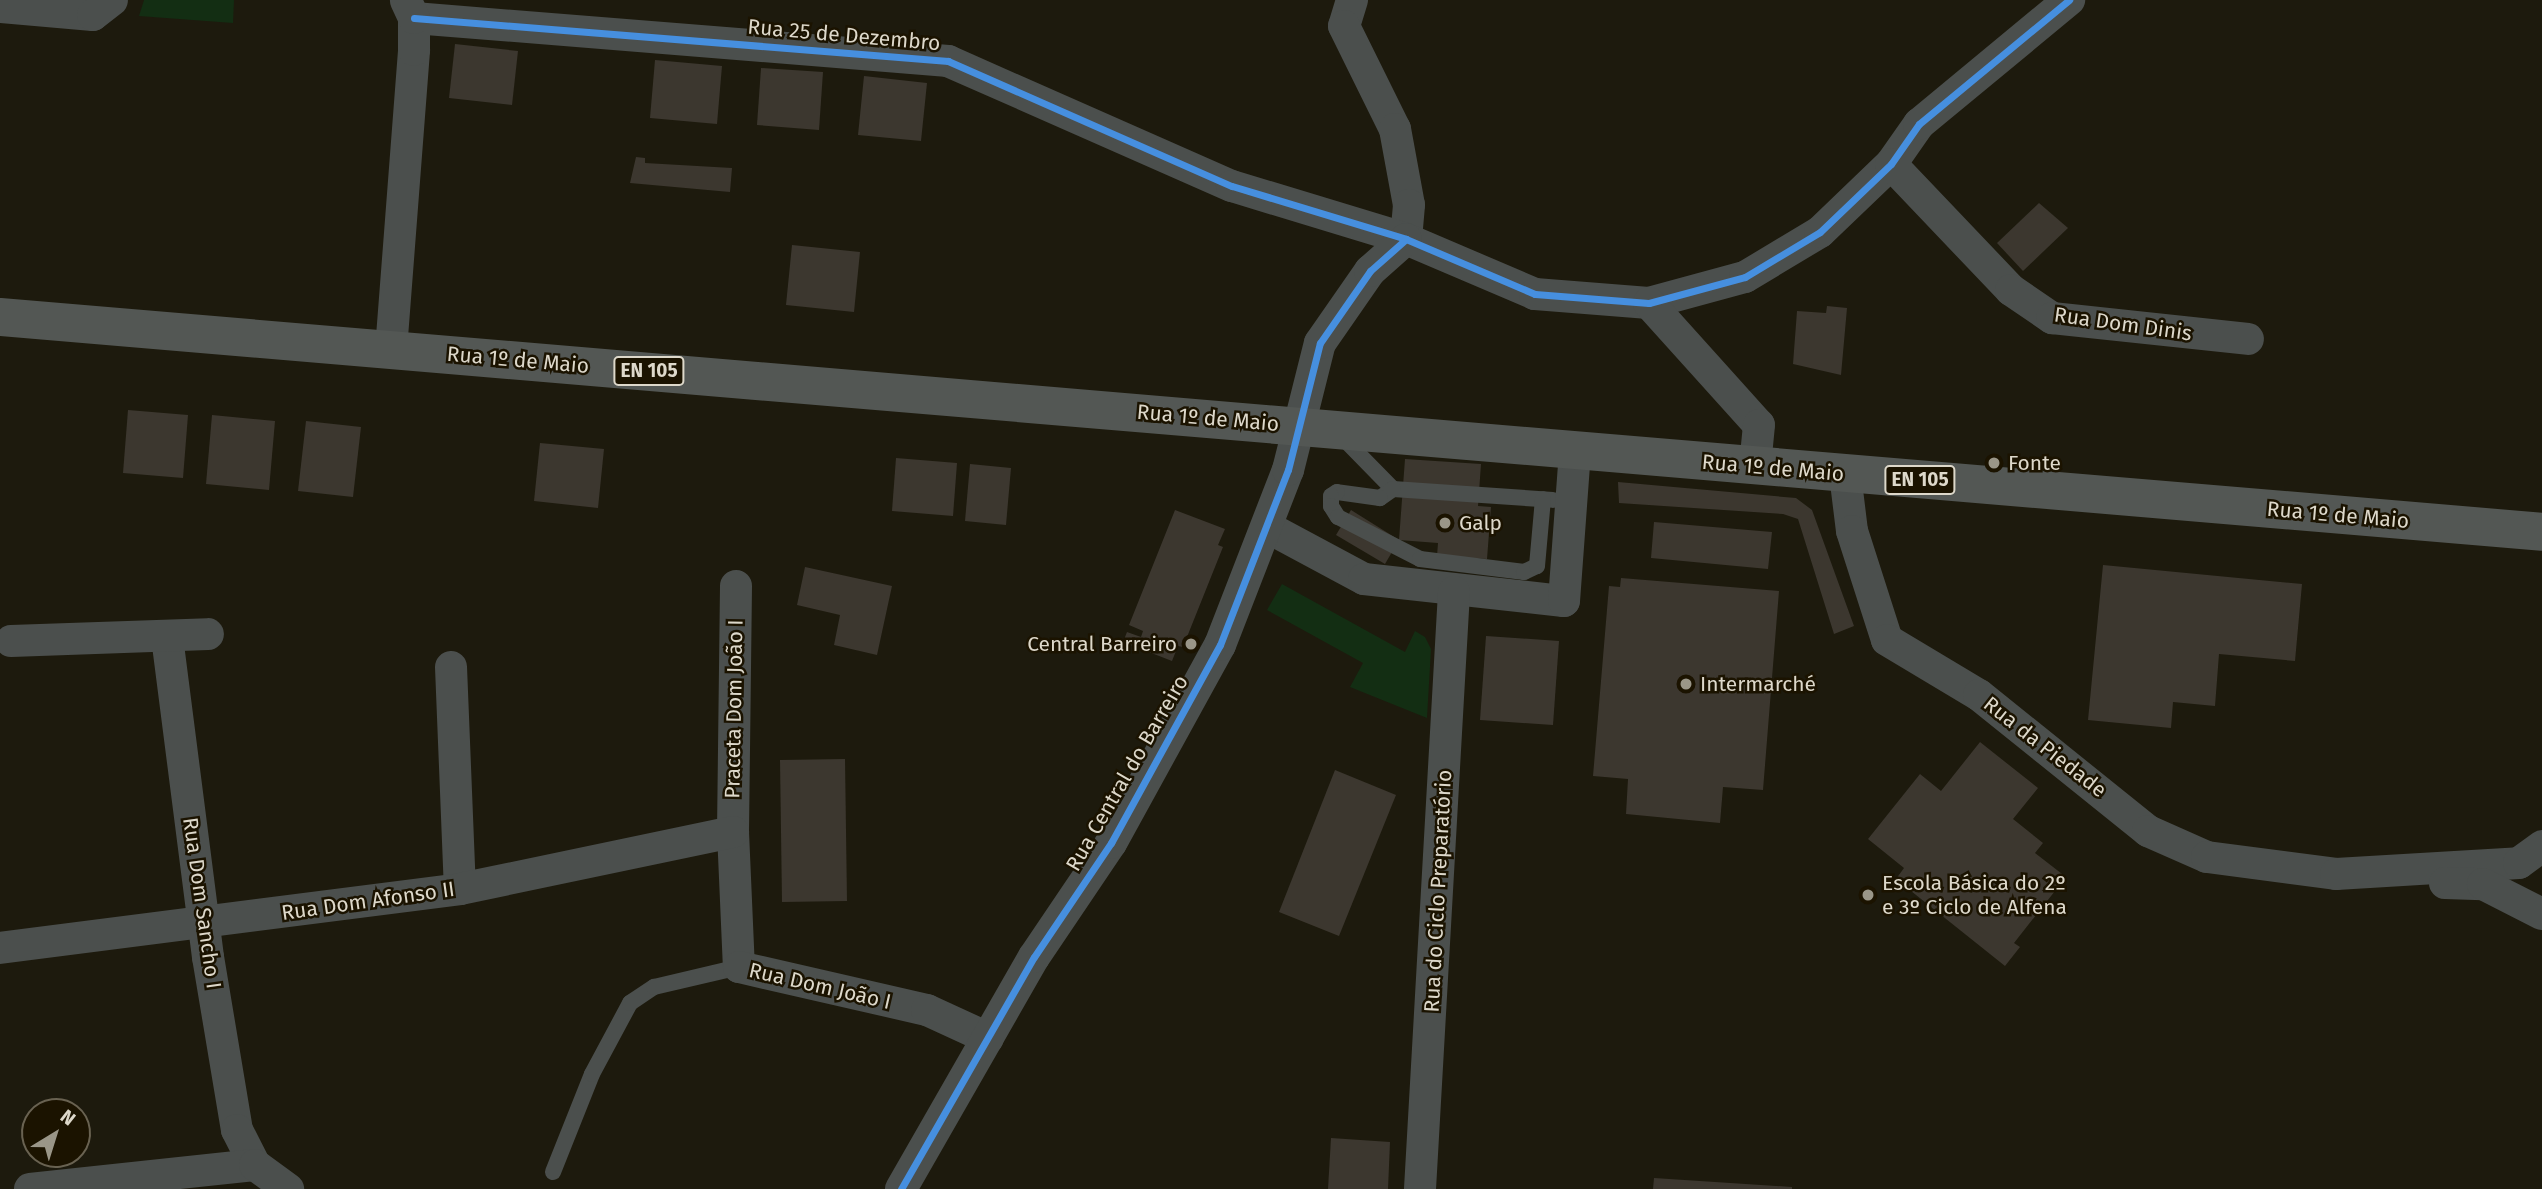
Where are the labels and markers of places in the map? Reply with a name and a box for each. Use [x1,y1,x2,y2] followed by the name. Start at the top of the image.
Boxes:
[2008,450,2061,476] place label: Fonte
[1986,455,2002,471] marker: Fonte
[1459,510,1502,536] place label: Galp
[1437,515,1453,531] marker: Galp
[1027,631,1177,657] place label: Central Barreiro
[1183,636,1199,652] marker: Central Barreiro
[1700,671,1816,697] place label: Intermarché
[1678,676,1694,692] marker: Intermarché
[1882,870,2067,920] place label: Escola Básica do 2º e 3º Ciclo de Alfena
[1860,887,1876,903] marker: Escola Básica do 2º e 3º Ciclo de Alfena

